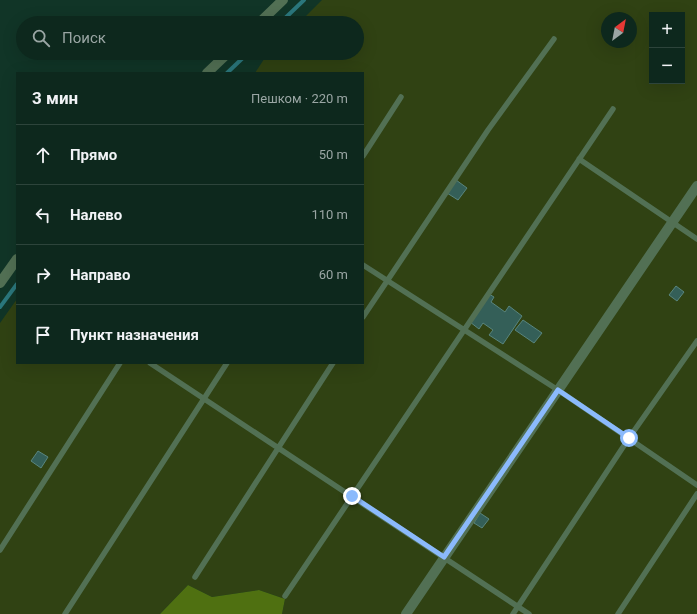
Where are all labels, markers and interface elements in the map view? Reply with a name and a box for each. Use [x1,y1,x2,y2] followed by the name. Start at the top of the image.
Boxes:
[601,12,637,48] north arrow
[649,12,685,84] map controls
[649,12,685,48] button: +
[16,16,364,60] search box
[30,27,52,49] icon: search
[62,29,106,47] text: Поиск
[649,48,685,84] button: −
[32,88,78,108] text: 3 мин
[251,91,348,106] text: Пешком · 220 m
[32,144,54,166] icon: ahead
[70,146,117,164] text: Прямо
[319,147,348,162] text: 50 m
[32,204,54,226] icon: left
[70,206,122,224] text: Налево
[311,207,348,222] text: 110 m
[32,264,54,286] icon: right
[70,266,131,284] text: Направо
[319,267,348,282] text: 60 m
[32,324,54,346] icon: arrive
[70,326,199,344] text: Пункт назначения
[620,429,638,447] route start
[343,487,361,505] route end

